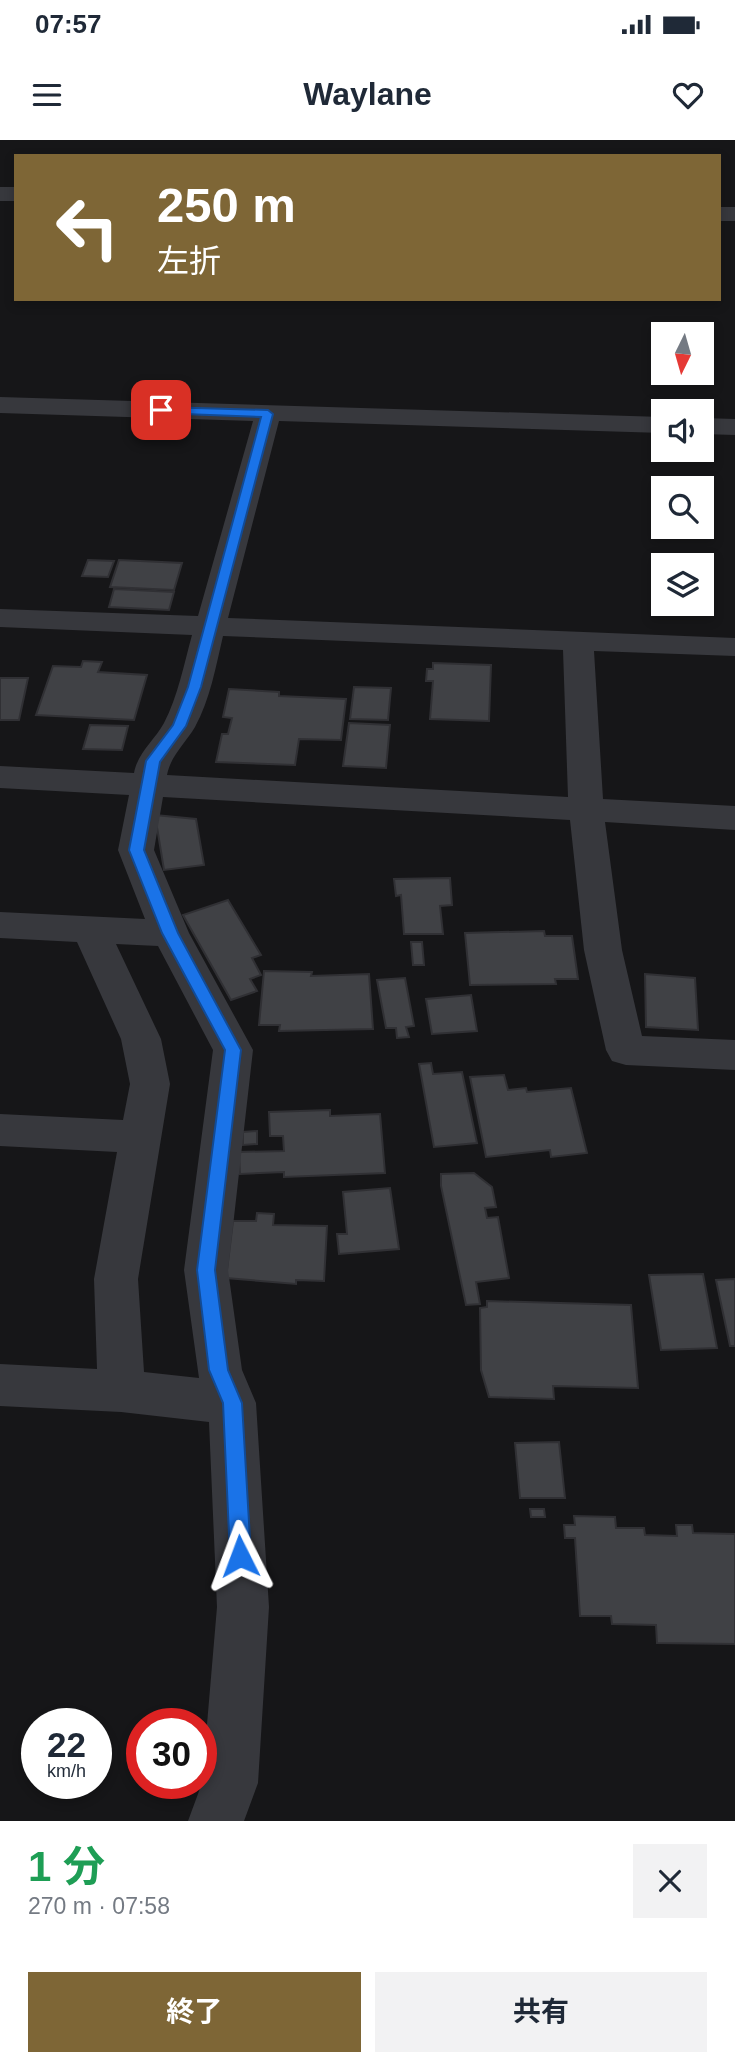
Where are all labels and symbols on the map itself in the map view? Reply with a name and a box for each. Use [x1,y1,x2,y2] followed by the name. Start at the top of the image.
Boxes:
[651,322,714,385] north arrow
[131,380,191,440] pin
[203,1519,277,1593] position arrow
[126,1708,217,1799] speed limit sign: 30

